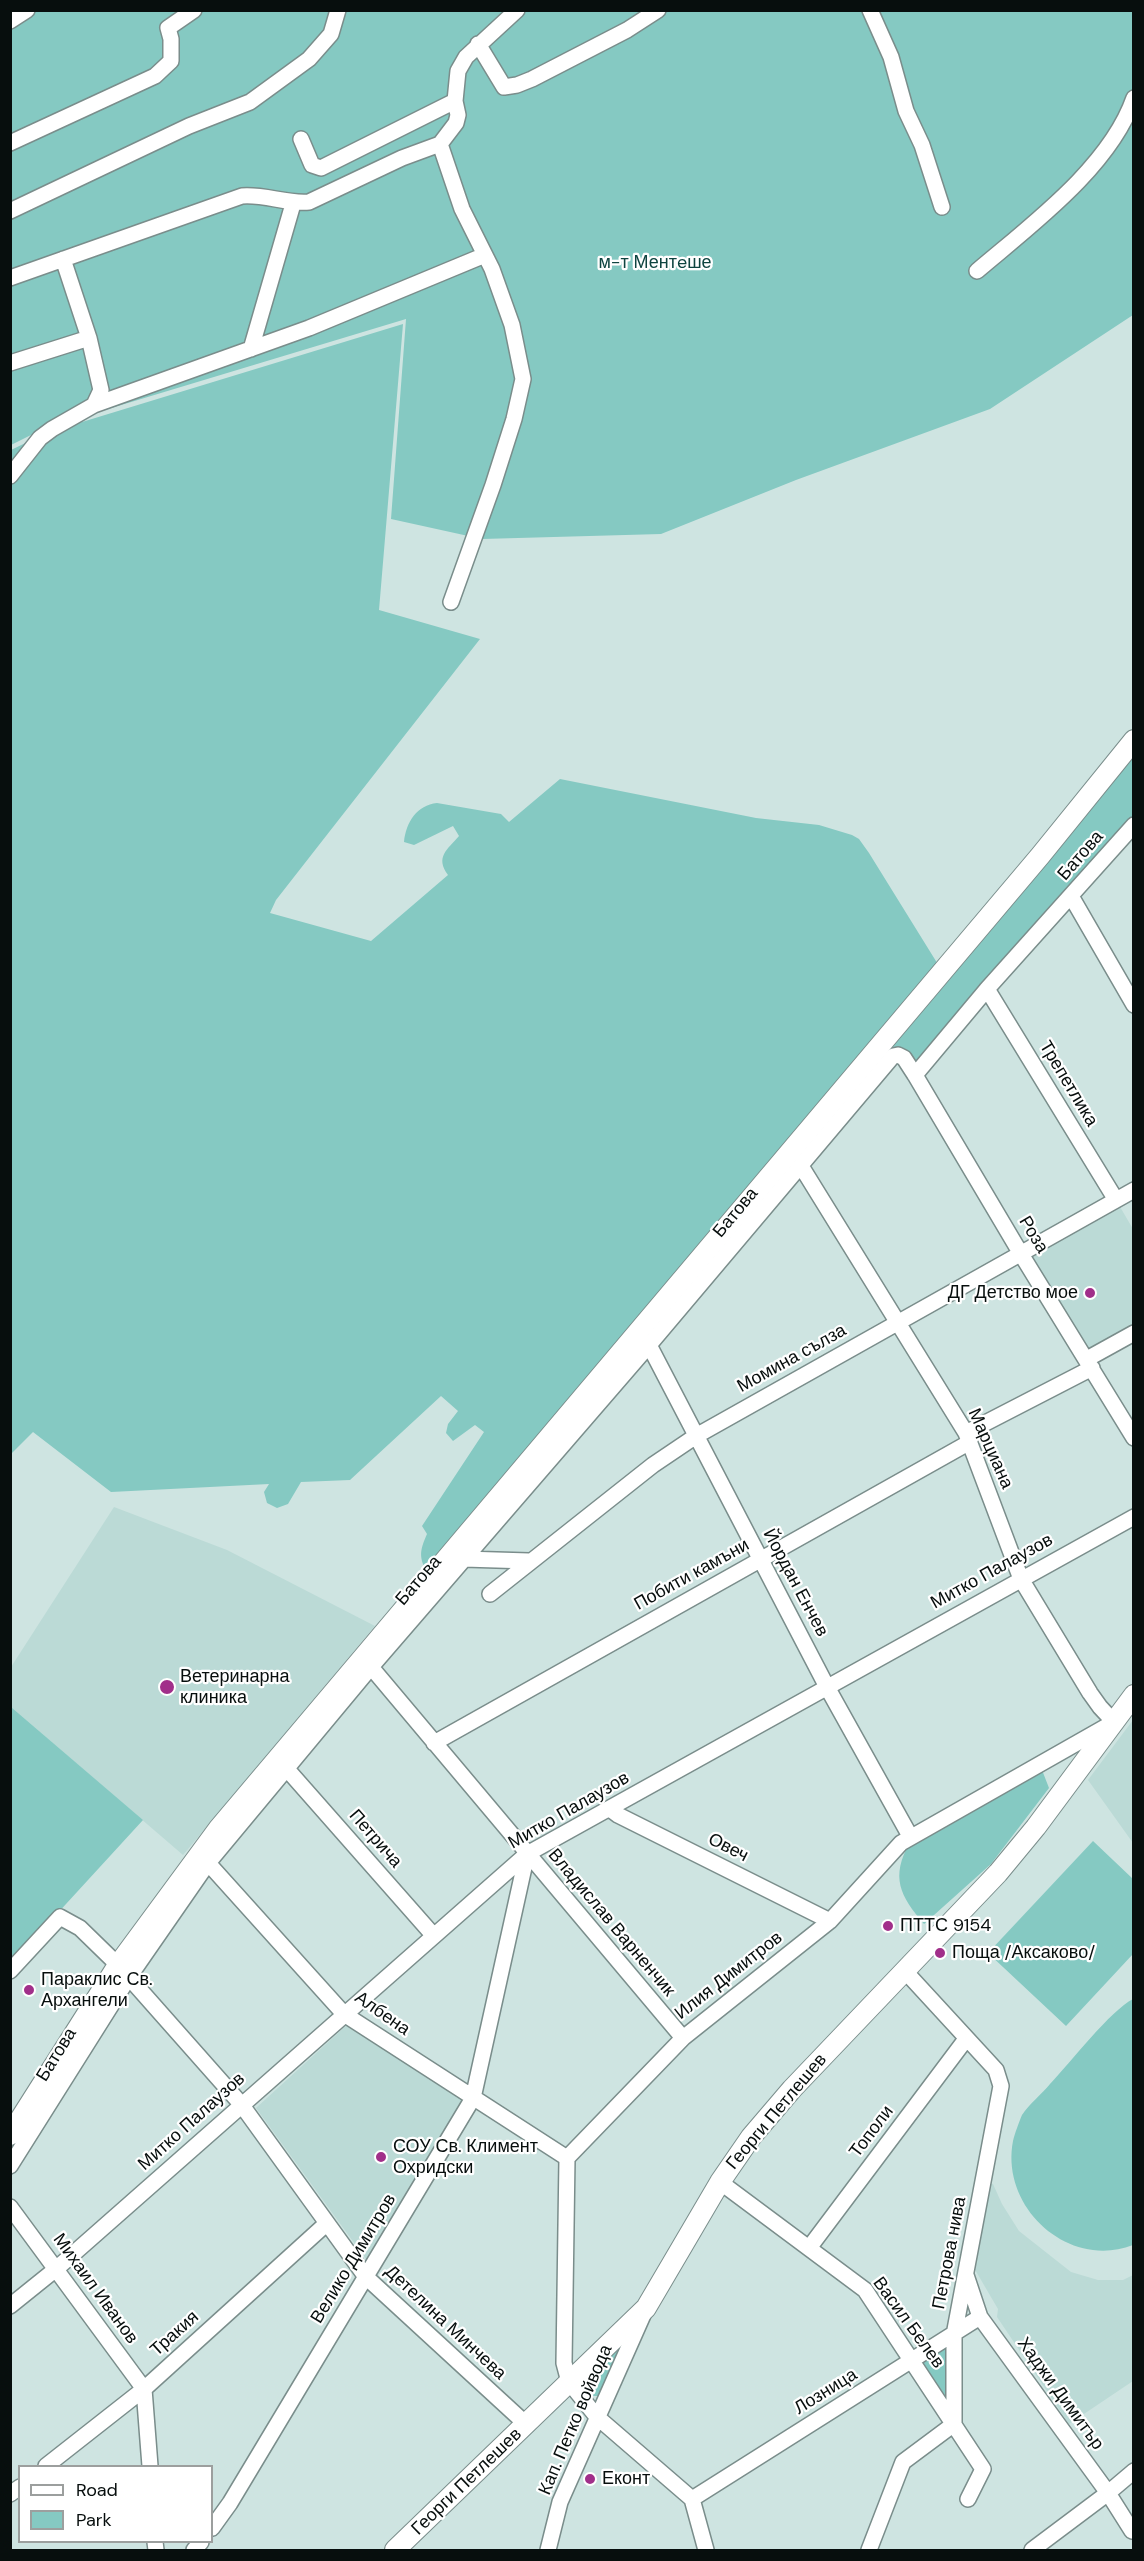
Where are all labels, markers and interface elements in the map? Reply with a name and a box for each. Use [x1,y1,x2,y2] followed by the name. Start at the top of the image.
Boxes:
[598,252,712,274] park label: м-т Ментeше
[1054,827,1108,885] street label: Батова
[1034,1037,1102,1131] street label: Трепетлика
[709,1184,763,1242] street label: Батова
[1014,1213,1052,1257] street label: Роза
[948,1282,1078,1304] place label: ДГ Детство мое
[1083,1286,1097,1300] marker: ДГ Детство мое
[734,1320,850,1398] street label: Момина сълза
[963,1406,1017,1492] street label: Марциана
[758,1526,832,1640] street label: Йордан Енчев
[927,1530,1057,1614] street label: Митко Палаузов
[631,1534,753,1616] street label: Побити камъни
[392,1552,446,1610] street label: Батова
[180,1666,289,1708] place label: Ветеринарна клиника
[158,1678,176,1696] marker: Ветеринарна клиника
[505,1768,633,1854] street label: Митко Палаузов
[344,1805,406,1873] street label: Петрича
[704,1829,752,1867] street label: Овеч
[543,1845,679,2001] street label: Владислав Варненчик
[900,1915,991,1937] place label: ПТТС 9154
[881,1919,895,1933] marker: ПТТС 9154
[671,1927,787,2025] street label: Илия Димитров
[952,1942,1095,1964] place label: Поща /Аксаково/
[933,1946,947,1960] marker: Поща /Аксаково/
[41,1969,153,2012] place label: Параклис Св. Архангели
[22,1983,36,1997] marker: Параклис Св. Архангели
[350,1987,414,2041] street label: Албена
[32,2024,82,2086] street label: Батова
[722,2050,832,2174] street label: Георги Петлешев
[134,2068,250,2176] street label: Митко Палаузов
[845,2102,899,2162] street label: Тополи
[393,2136,538,2178] place label: СОУ Св. Климент Охридски
[374,2150,388,2164] marker: СОУ Св. Климент Охридски
[307,2190,401,2328] street label: Велико Димитров
[929,2195,971,2311] street label: Петрова нива
[48,2230,142,2348] street label: Михаил Иванов
[380,2261,510,2385] street label: Детелина Минчева
[868,2273,948,2373] street label: Васил Белев
[146,2307,204,2361] street label: Тракия
[1012,2334,1108,2454] street label: Хаджи Димитър
[535,2342,617,2498] street label: Кап. Петко войвода
[791,2364,861,2420] street label: Лозница
[407,2424,527,2540] street label: Георги Петлешев
[18,2465,213,2543] legend
[602,2468,650,2490] place label: Еконт
[583,2472,597,2486] marker: Еконт
[76,2478,118,2502] text: Road
[76,2508,112,2532] text: Park

